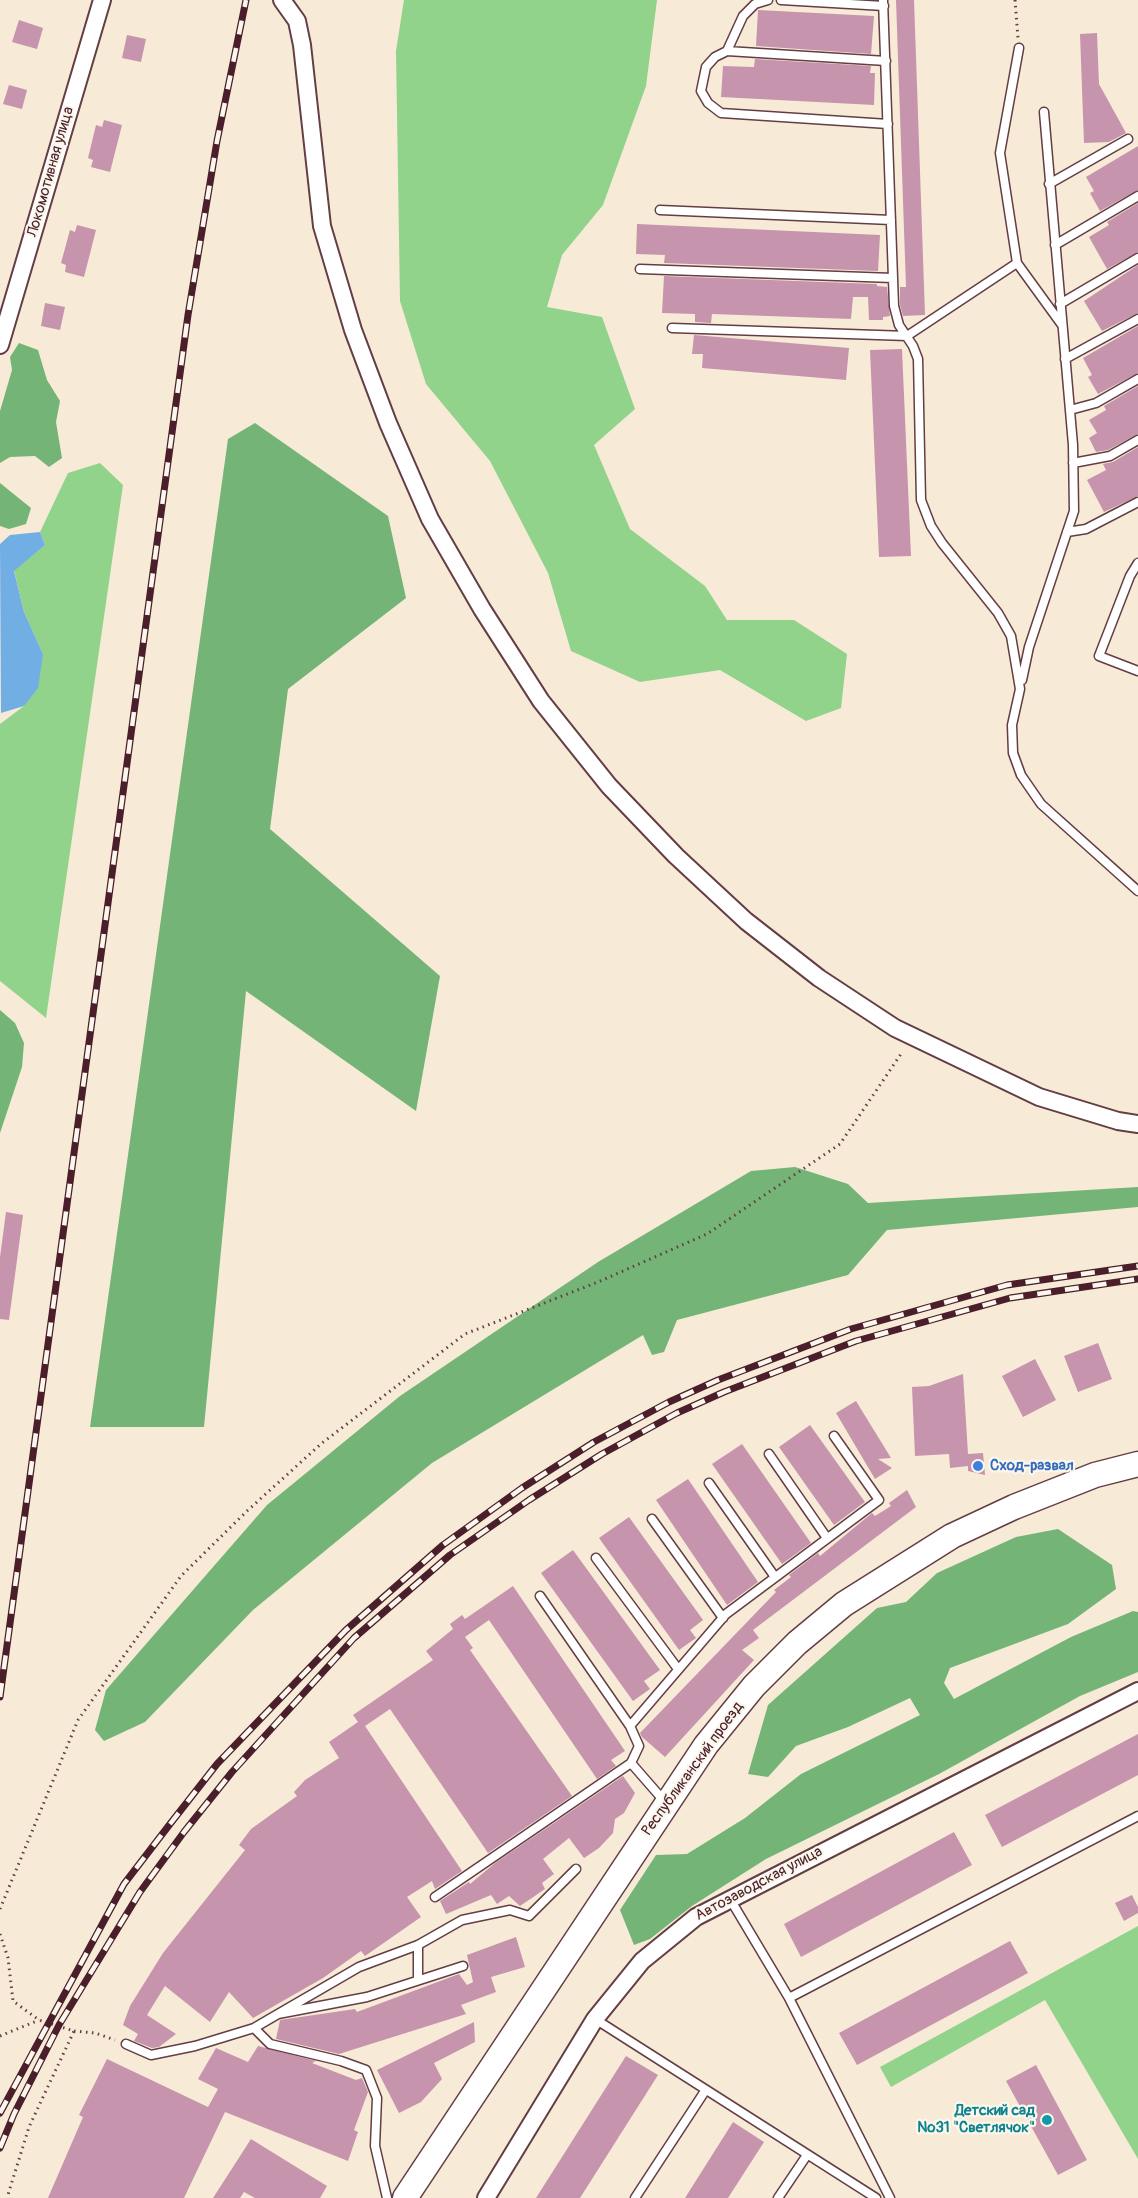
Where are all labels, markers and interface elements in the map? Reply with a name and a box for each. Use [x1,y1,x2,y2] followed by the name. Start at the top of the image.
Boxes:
[24,105,78,239] street label: Локомотивная улица
[990,1457,1074,1475] place label: Сход-развал
[971,1459,985,1473] marker: Сход-развал
[638,1699,748,1839] street label: Республиканский проезд
[692,1843,826,1925] street label: Автозаводская улица
[917,2102,1035,2137] place label: Детский сад №31 "Светлячок"
[1040,2113,1054,2127] marker: Детский сад №31 "Светлячок"

